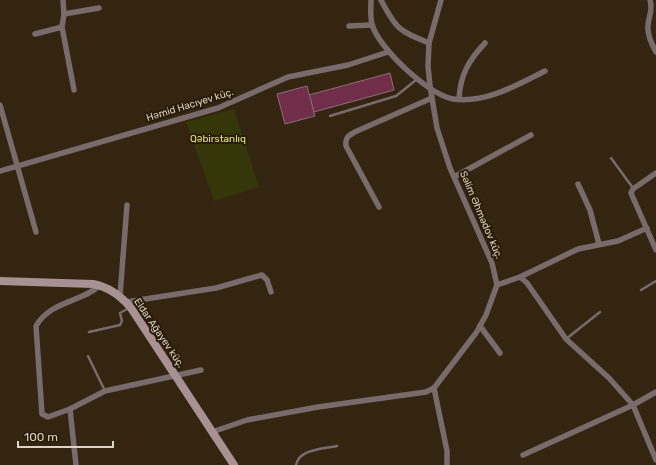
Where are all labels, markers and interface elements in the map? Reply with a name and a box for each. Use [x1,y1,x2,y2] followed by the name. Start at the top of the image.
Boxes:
[145,86,235,124] street label: Həmid Hacıyev küç.
[190,133,246,145] park label: Qəbirstanlıq
[457,169,505,261] street label: Səlim Əhmədov küç.
[131,296,187,370] street label: Eldar Ağayev küç.
[18,423,113,449] scale bar
[24,430,58,444] text: 100 m

